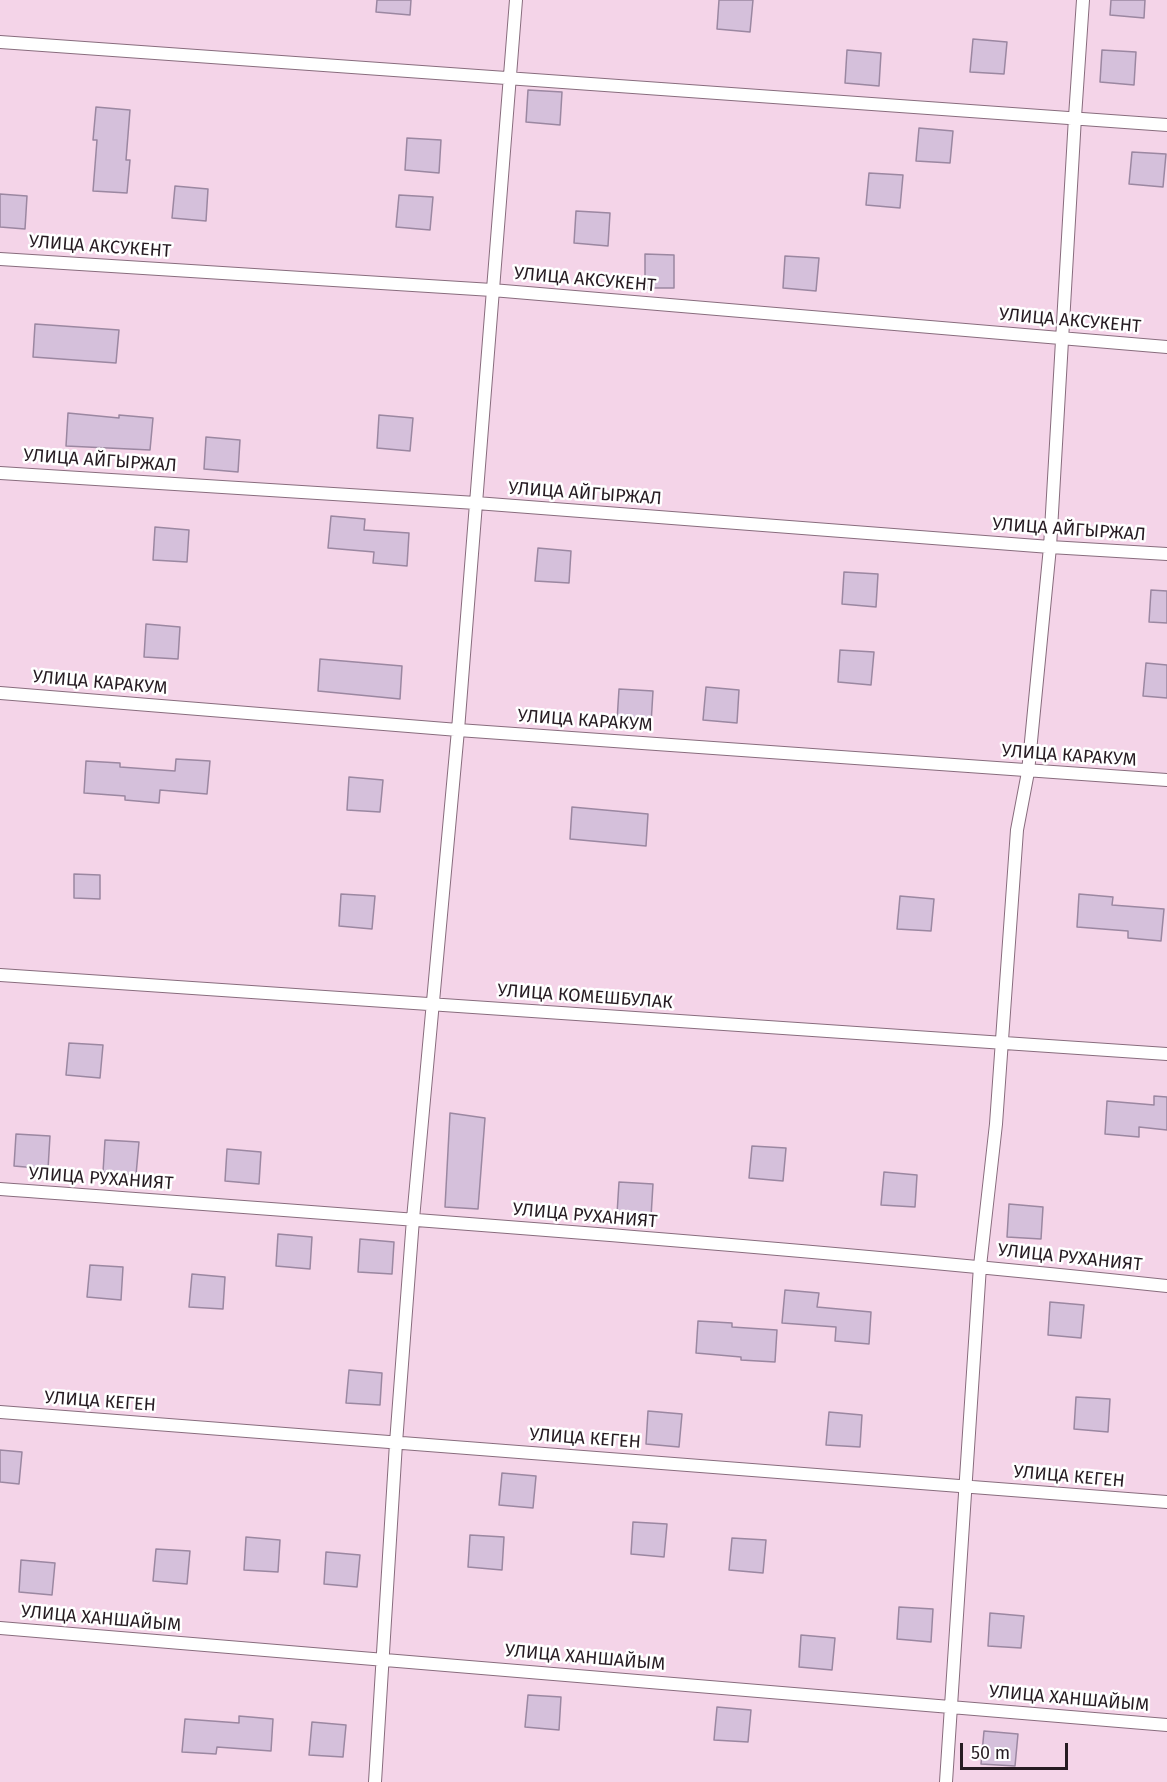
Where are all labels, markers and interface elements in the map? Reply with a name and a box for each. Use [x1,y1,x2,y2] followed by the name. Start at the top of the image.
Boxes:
[28,231,172,263] street label: УЛИЦА АКСУКЕНТ
[513,263,657,297] street label: УЛИЦА АКСУКЕНТ
[998,304,1142,338] street label: УЛИЦА АКСУКЕНТ
[23,445,177,477] street label: УЛИЦА АЙГЫРЖАЛ
[508,478,662,510] street label: УЛИЦА АЙГЫРЖАЛ
[992,514,1146,546] street label: УЛИЦА АЙГЫРЖАЛ
[32,666,168,700] street label: УЛИЦА КАРАКУМ
[517,706,653,736] street label: УЛИЦА КАРАКУМ
[1001,741,1137,771] street label: УЛИЦА КАРАКУМ
[497,980,673,1014] street label: УЛИЦА КОМЕШБУЛАК
[28,1163,174,1195] street label: УЛИЦА РУХАНИЯТ
[512,1199,658,1233] street label: УЛИЦА РУХАНИЯТ
[997,1240,1143,1276] street label: УЛИЦА РУХАНИЯТ
[44,1387,156,1417] street label: УЛИЦА КЕГЕН
[529,1424,641,1454] street label: УЛИЦА КЕГЕН
[1012,1461,1126,1493] street label: УЛИЦА КЕГЕН
[20,1601,182,1637] street label: УЛИЦА ХАНШАЙЫМ
[504,1640,666,1676] street label: УЛИЦА ХАНШАЙЫМ
[988,1681,1150,1717] street label: УЛИЦА ХАНШАЙЫМ
[963,1731,1071,1769] scale bar
[971,1742,1010,1764] text: 50 m

